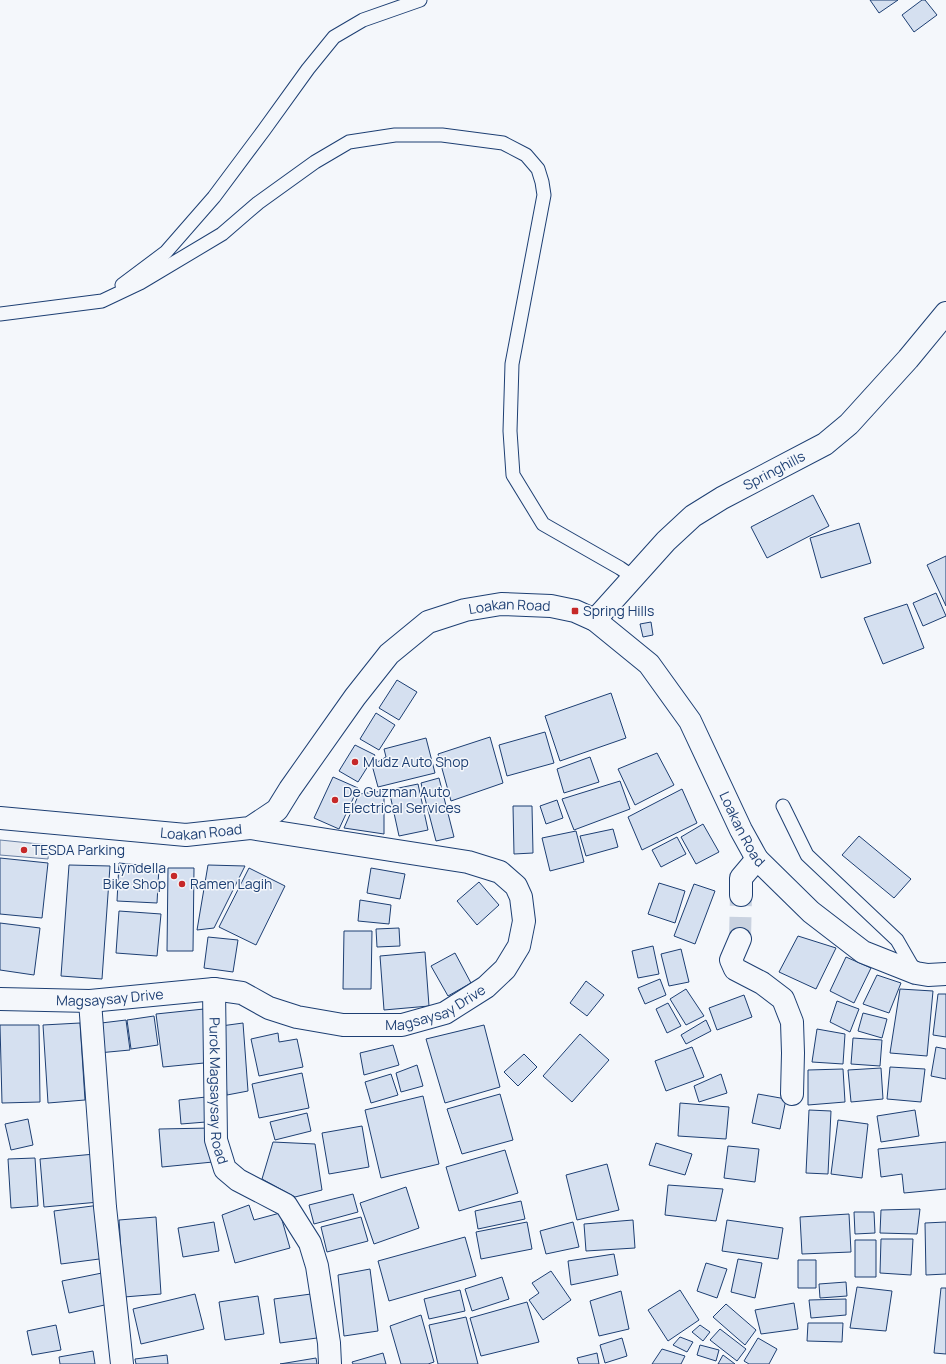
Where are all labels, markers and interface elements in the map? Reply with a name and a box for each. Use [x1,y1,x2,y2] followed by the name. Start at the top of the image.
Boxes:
[740,446,808,494] street label: Springhills
[467,594,551,618] street label: Loakan Road
[583,601,654,620] place label: Spring Hills
[570,606,580,616] marker: Spring Hills
[363,752,469,771] place label: Mudz Auto Shop
[350,757,360,767] marker: Mudz Auto Shop
[343,782,461,817] place label: De Guzman Auto Electrical Services
[715,788,770,871] street label: Loakan Road
[330,795,340,805] marker: De Guzman Auto Electrical Services
[159,819,243,844] street label: Loakan Road
[32,840,125,859] place label: TESDA Parking
[19,845,29,855] marker: TESDA Parking
[103,858,166,893] place label: Lyndella Bike Shop
[169,871,179,881] marker: Lyndella Bike Shop
[190,874,272,893] place label: Ramen Lagih
[177,879,187,889] marker: Ramen Lagih
[385,980,489,1034] street label: Magsaysay Drive
[56,984,164,1010] street label: Magsaysay Drive
[205,1017,233,1166] street label: Purok Magsaysay Road

